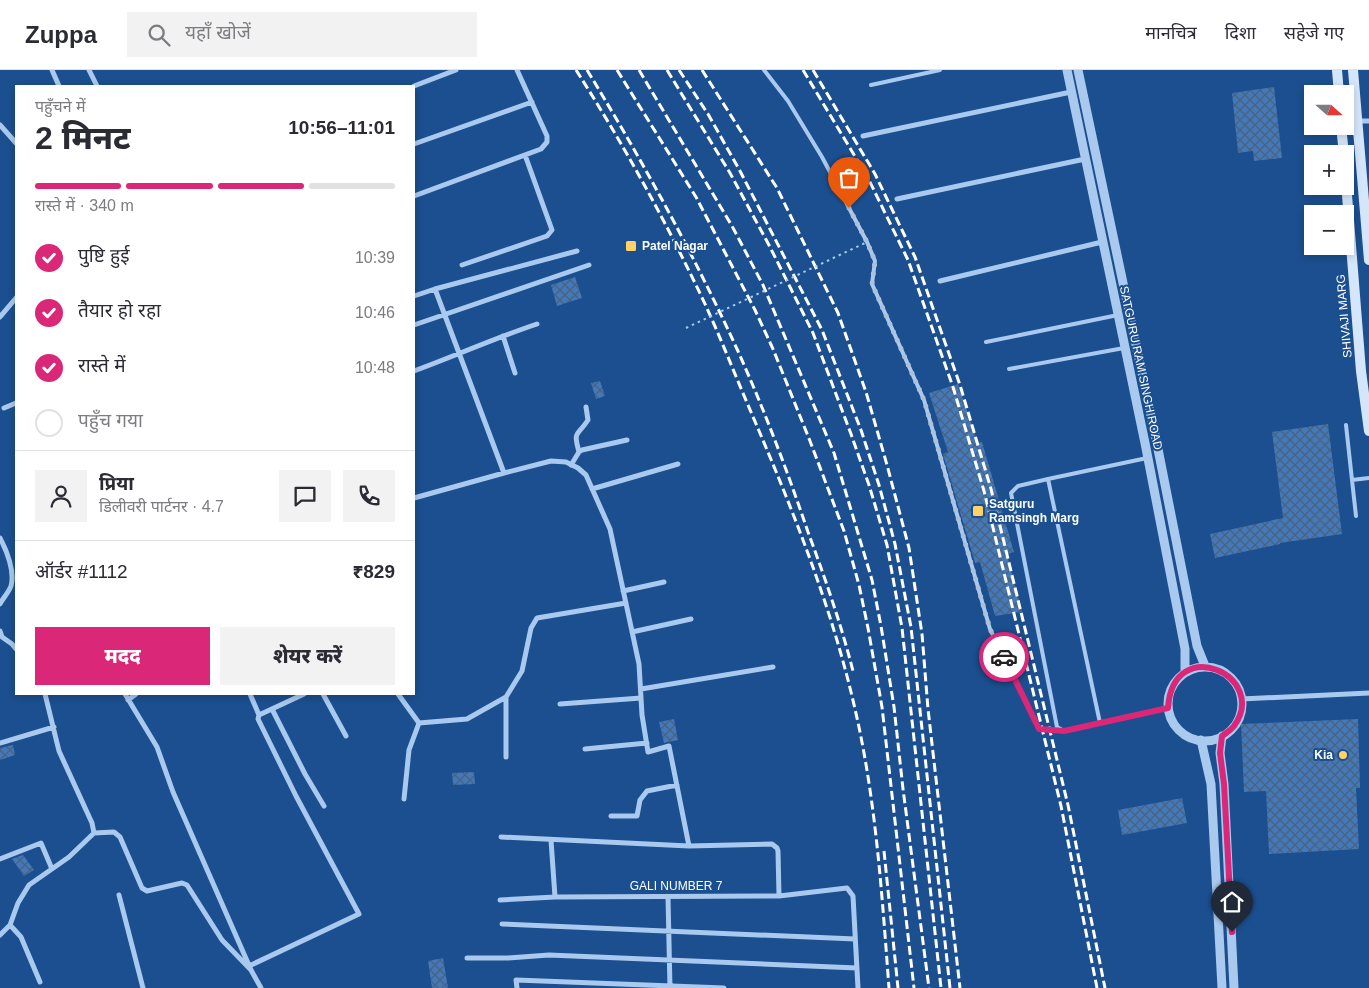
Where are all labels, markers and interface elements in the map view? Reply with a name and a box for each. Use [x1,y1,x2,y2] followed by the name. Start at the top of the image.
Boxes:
[127,12,477,57] search box
[25,21,97,48] text: Zuppa
[145,21,173,49] icon: search
[185,22,251,43] text: यहाँ खोजें
[1145,23,1197,43] text: मानचित्र
[1225,23,1256,43] text: दिशा
[1284,23,1344,43] text: सहेजे गए
[1304,85,1354,135] north arrow
[1304,85,1354,255] map controls
[35,98,86,115] text: पहुँचने में
[288,117,395,138] text: 10:56–11:01
[35,120,131,156] text: 2 मिनट
[1304,145,1354,195] button: +
[828,157,870,208] pin
[835,164,863,192] icon: bag
[35,197,134,214] text: रास्ते में · 340 m
[1304,205,1354,255] button: −
[624,239,638,253] marker: Patel Nagar
[642,239,708,253] place label: Patel Nagar
[35,244,63,272] icon: check
[78,245,130,266] text: पुष्टि हुई
[355,249,395,266] text: 10:39
[1333,274,1355,358] street label: SHIVAJI MARG
[1117,285,1165,452] street label: SATGURU RAM SINGH ROAD
[35,299,63,327] icon: check
[78,300,161,321] text: तैयार हो रहा
[355,304,395,321] text: 10:46
[35,354,63,382] icon: check
[78,355,126,376] text: रास्ते में
[355,359,395,376] text: 10:48
[78,410,143,431] text: पहुँच गया
[35,470,87,522] button: person
[279,470,331,522] button: chat
[343,470,395,522] button: phone
[99,473,134,494] text: प्रिया
[989,497,1079,525] place label: Satguru Ramsingh Marg
[99,498,224,515] text: डिलीवरी पार्टनर · 4.7
[971,504,985,518] marker: Satguru Ramsingh Marg
[35,561,128,582] text: ऑर्डर #1112
[352,561,395,582] text: ₹829
[35,627,210,685] button: मदद
[220,627,395,685] button: शेयर करें
[979,632,1029,682] courier
[990,643,1018,671] icon: car
[1314,748,1333,762] place label: Kia
[1337,749,1349,761] marker: Kia
[630,879,723,893] street label: GALI NUMBER 7
[1211,881,1253,932] pin
[1218,888,1246,916] icon: home

